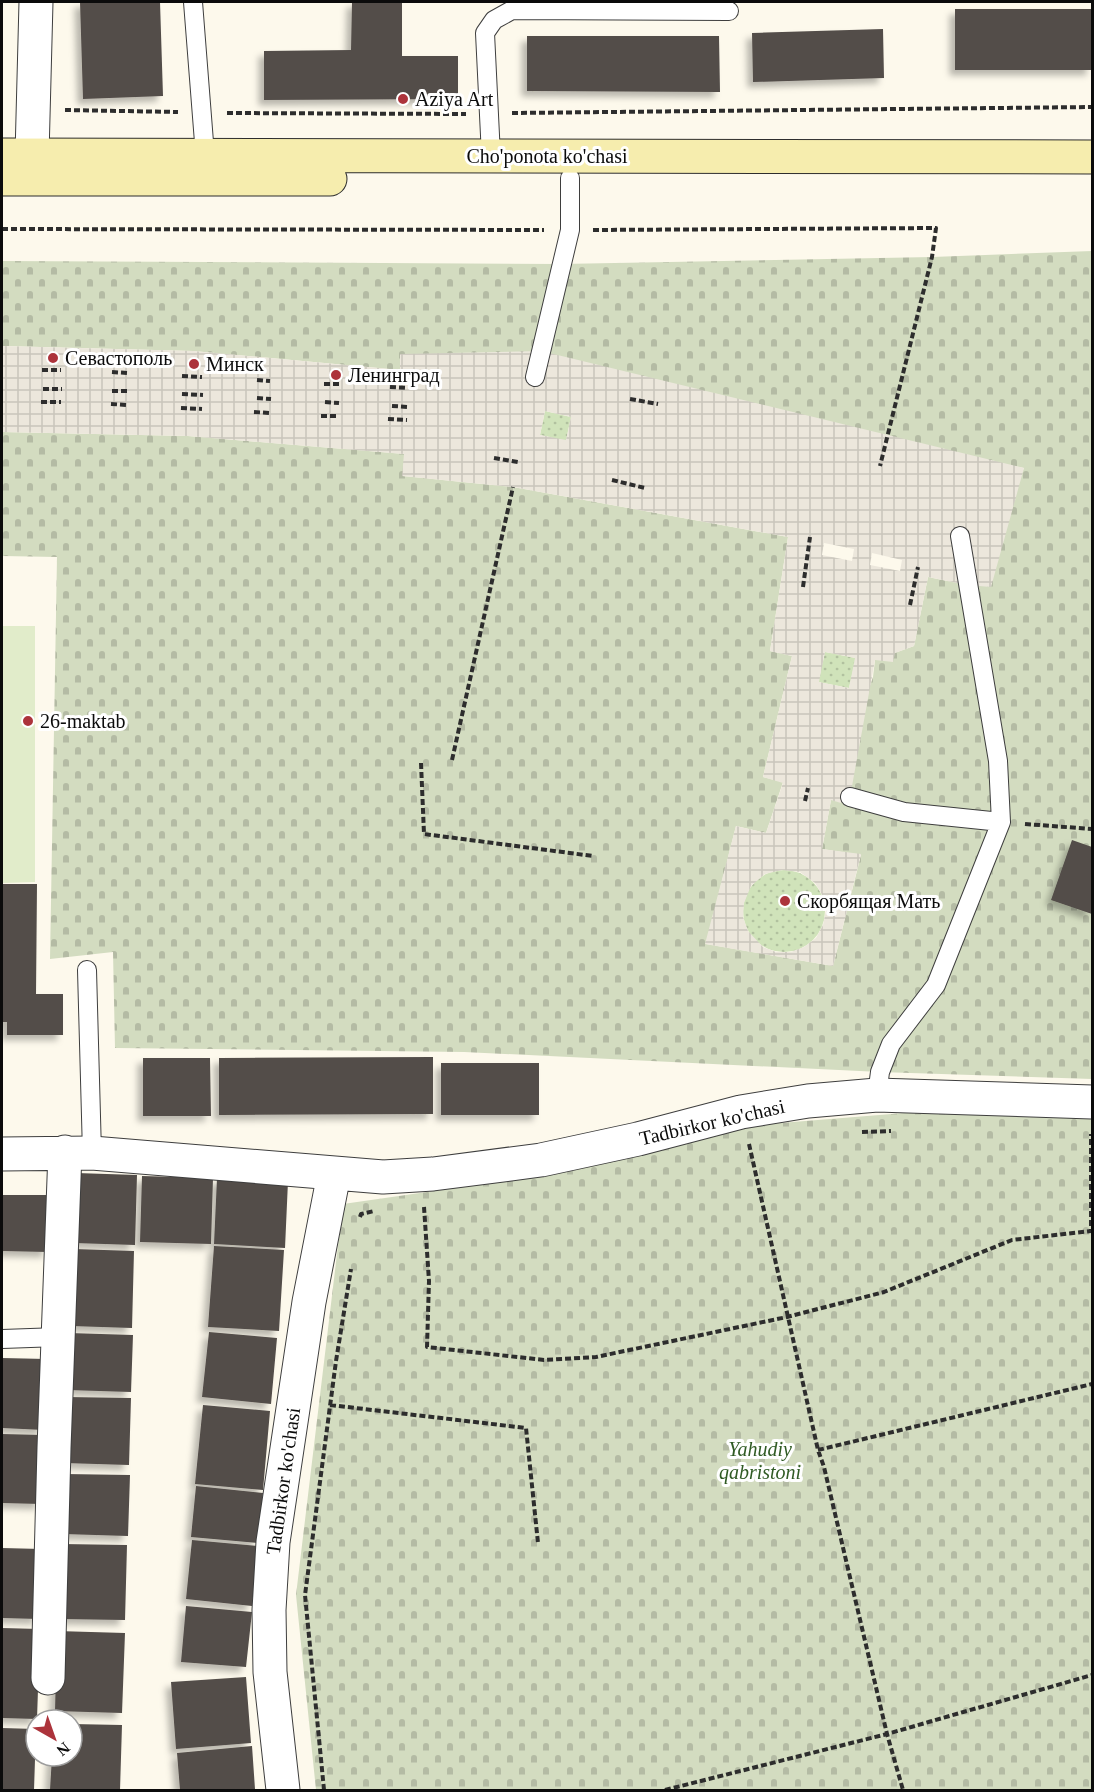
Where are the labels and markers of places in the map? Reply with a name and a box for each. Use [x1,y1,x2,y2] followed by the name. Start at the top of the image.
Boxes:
[415,88,494,111] place label: Aziya Art
[396,92,410,106] marker: Aziya Art
[65,347,172,369] place label: Севастополь
[46,351,60,365] marker: Севастополь
[206,353,264,375] place label: Минск
[187,357,201,371] marker: Минск
[348,364,440,387] place label: Ленинград
[329,368,343,382] marker: Ленинград
[40,710,126,732] place label: 26-maktab
[21,714,35,728] marker: 26-maktab
[797,890,940,913] place label: Скорбящая Мать
[778,894,792,908] marker: Скорбящая Мать

